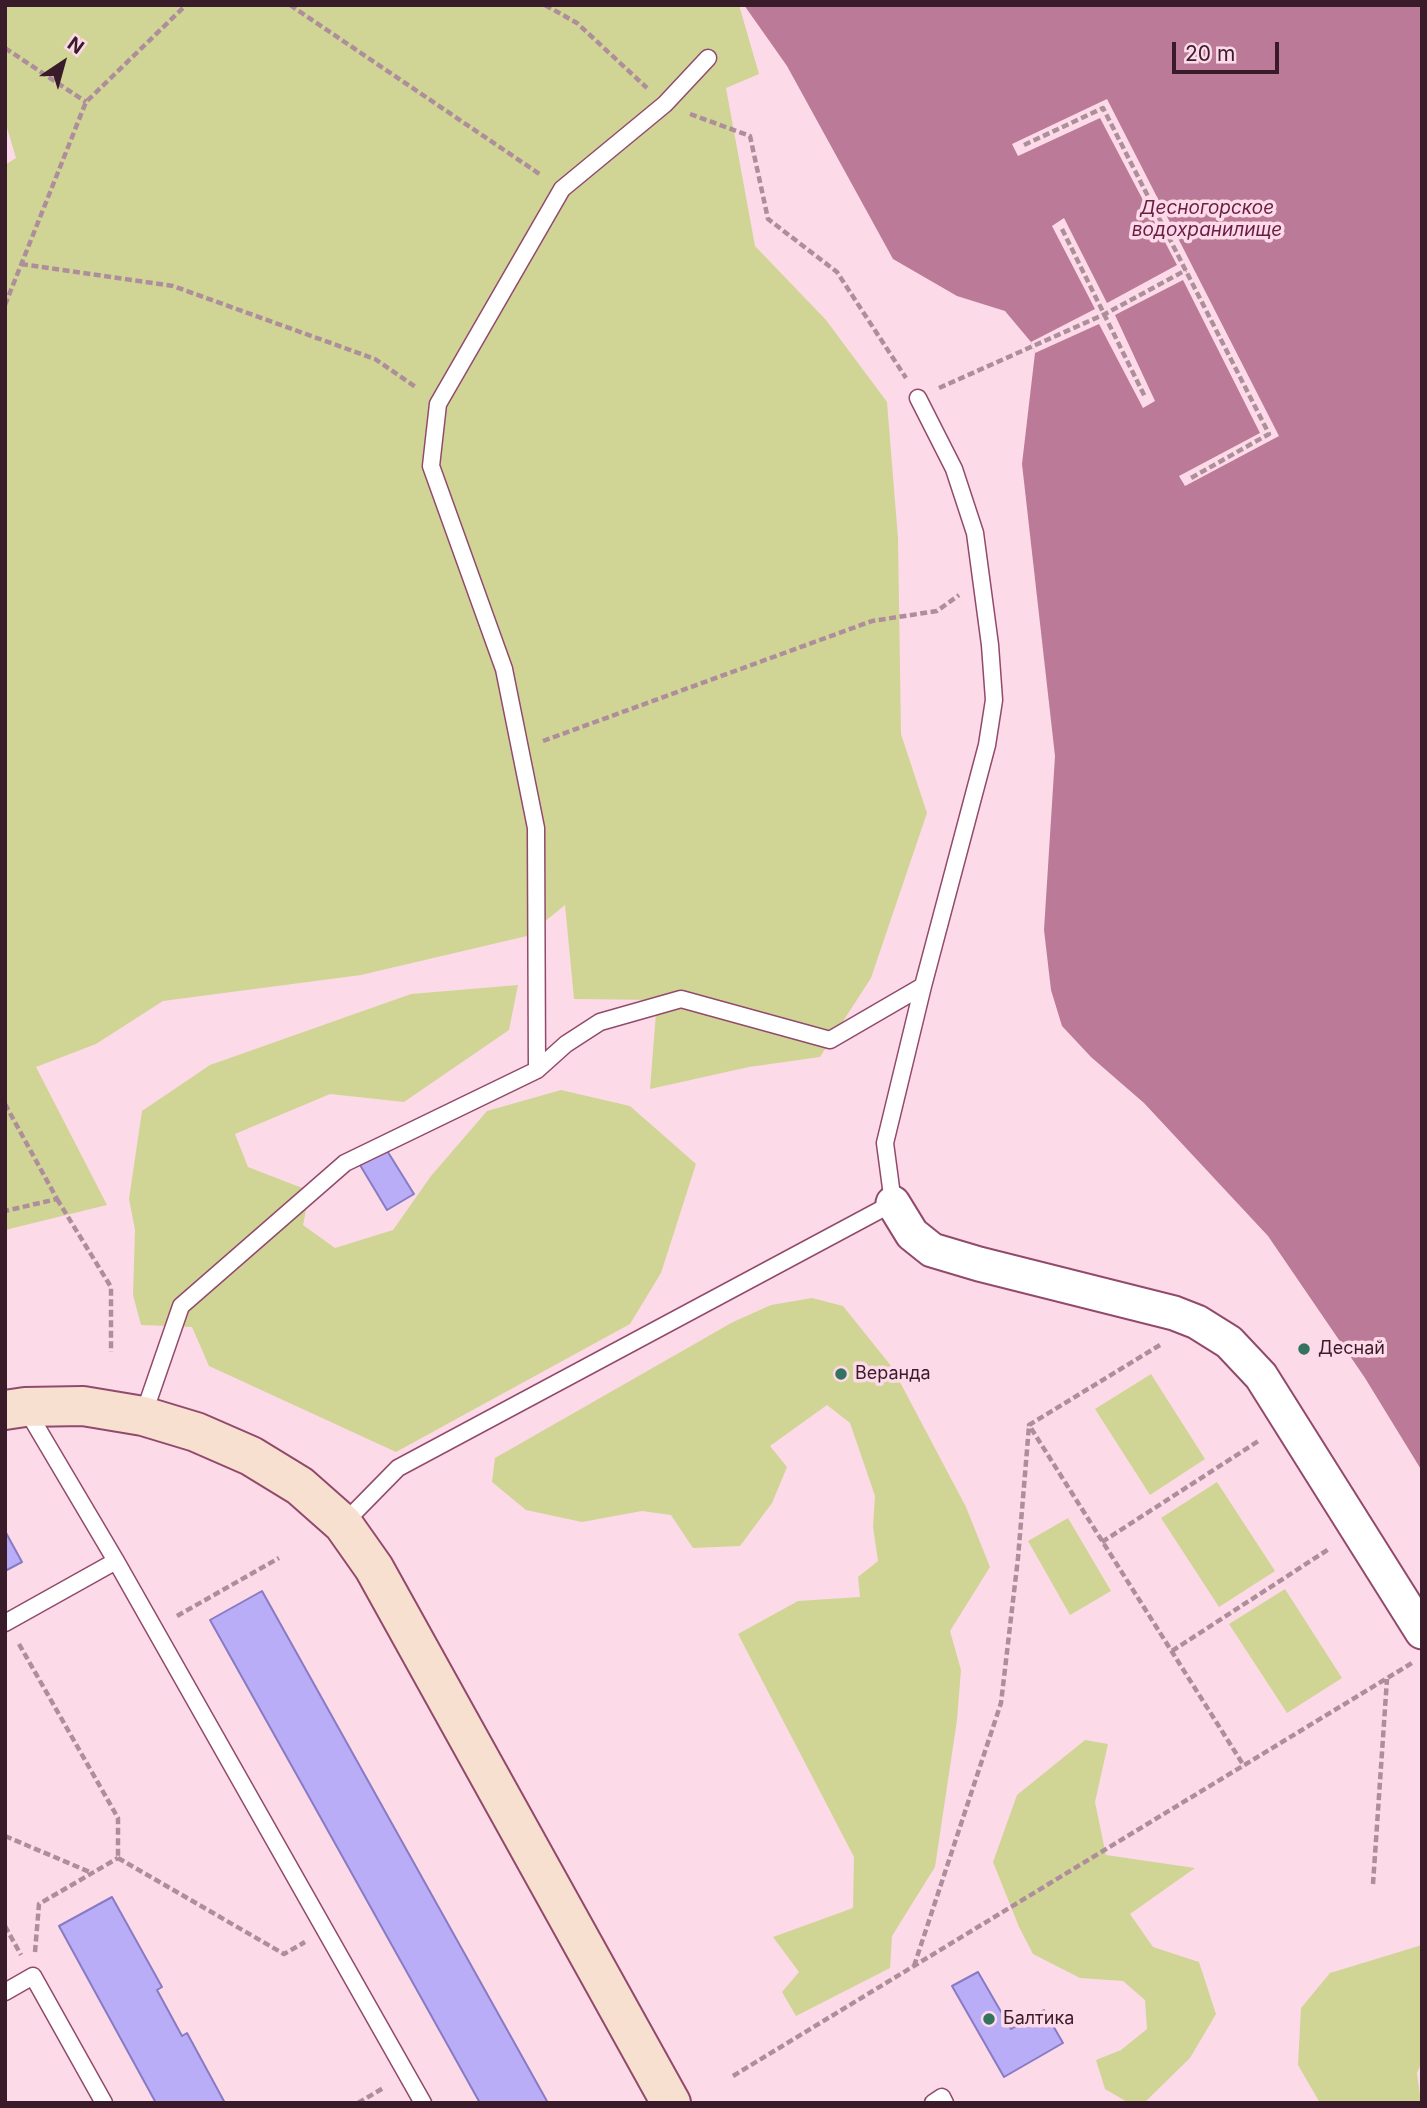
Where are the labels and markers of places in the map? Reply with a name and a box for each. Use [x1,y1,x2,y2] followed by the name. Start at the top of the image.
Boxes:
[1318,1338,1385,1360] place label: Деснай
[1296,1341,1312,1357] marker: Деснай
[855,1363,931,1385] place label: Веранда
[833,1366,849,1382] marker: Веранда
[1003,2008,1074,2030] place label: Балтика
[981,2011,997,2027] marker: Балтика

